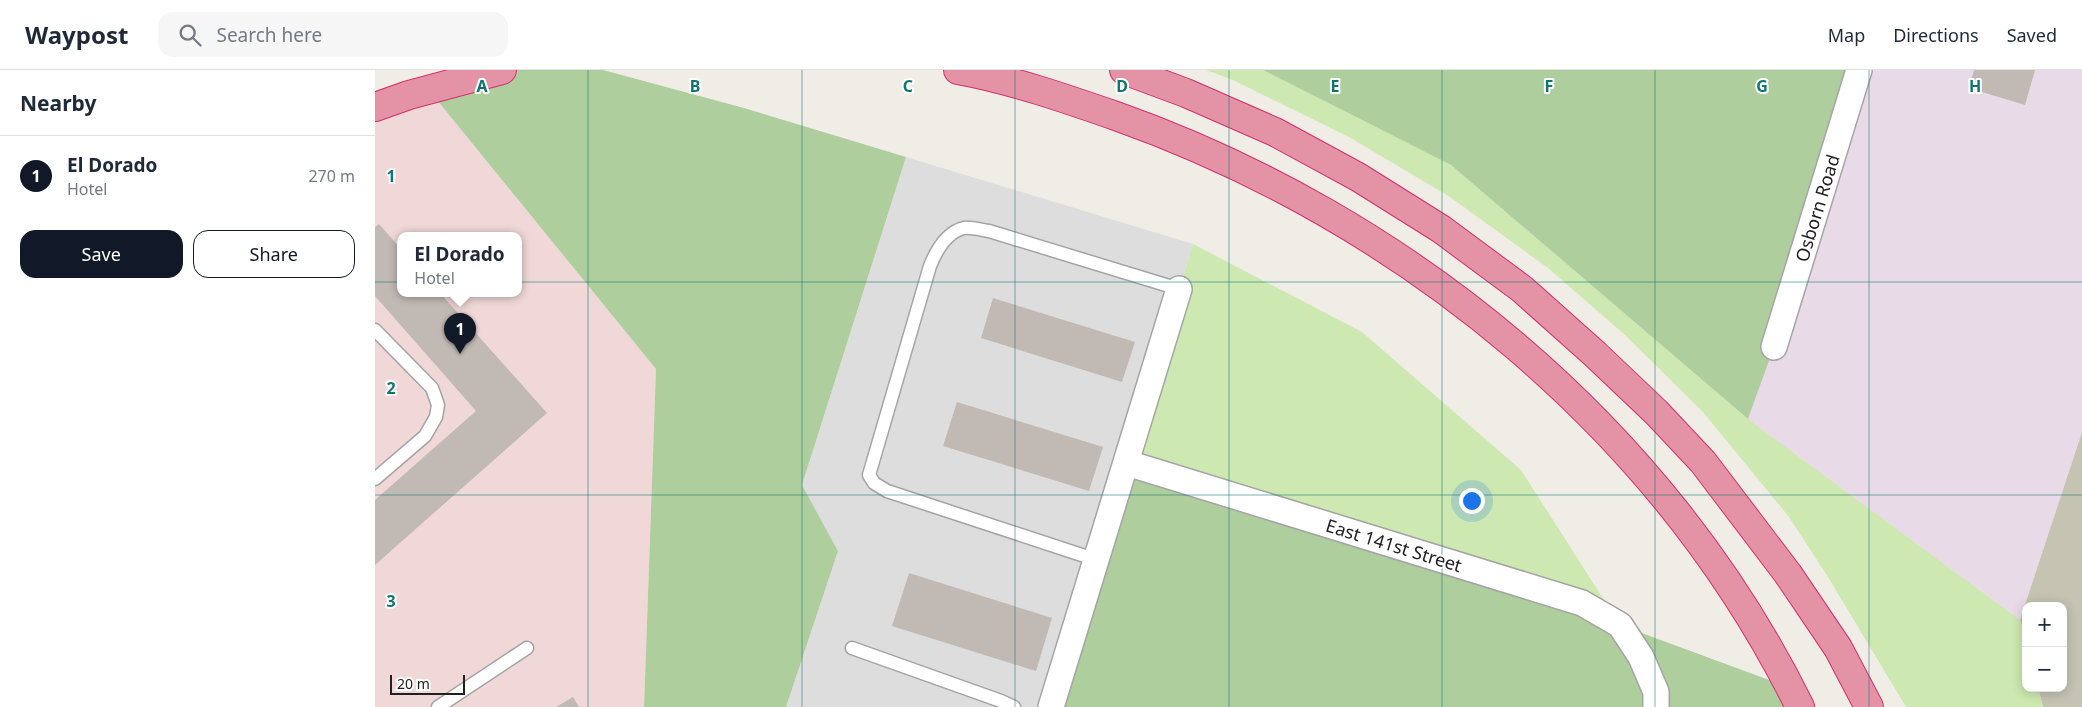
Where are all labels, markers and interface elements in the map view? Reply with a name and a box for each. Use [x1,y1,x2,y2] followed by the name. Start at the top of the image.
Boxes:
[158,12,508,57] search box
[25,18,128,51] text: Waypost
[176,21,204,49] icon: search
[216,22,322,48] text: Search here
[1828,23,1865,47] text: Map
[1893,23,1979,47] text: Directions
[2007,23,2057,47] text: Saved
[476,75,488,97] text: A
[690,75,700,97] text: B
[903,75,913,97] text: C
[1116,75,1128,97] text: D
[1331,75,1340,97] text: E
[1545,75,1553,97] text: F
[1756,75,1768,97] text: G
[1969,75,1981,97] text: H
[20,89,96,117] text: Nearby
[1789,151,1845,265] street label: Osborn Road
[67,152,157,178] text: El Dorado
[31,165,41,187] text: 1
[308,165,355,187] text: 270 m
[386,165,396,187] text: 1
[67,178,107,200] text: Hotel
[20,230,183,278] button: Save
[193,230,355,278] button: Share
[397,232,522,297] popup
[414,241,505,267] text: El Dorado
[414,267,455,289] text: Hotel
[444,313,476,354] pin: 1
[386,377,396,399] text: 2
[1459,488,1485,514] your location
[1323,513,1465,577] street label: East 141st Street
[386,590,396,612] text: 3
[2022,602,2067,692] map controls
[2022,602,2067,647] button: +
[2022,647,2067,692] button: −
[390,672,465,695] scale bar
[397,674,430,693] text: 20 m

